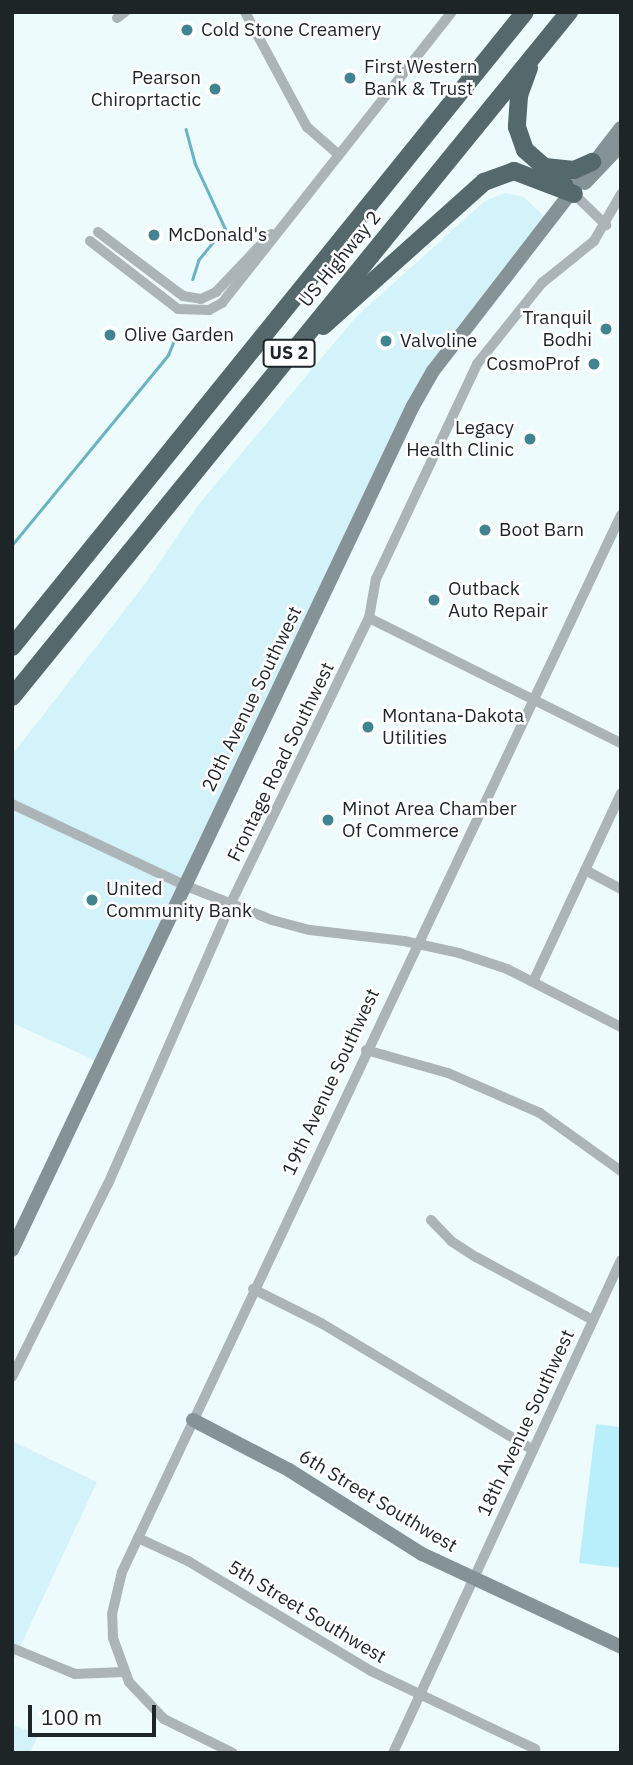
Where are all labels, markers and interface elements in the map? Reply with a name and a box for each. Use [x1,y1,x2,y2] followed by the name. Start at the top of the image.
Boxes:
[201,19,381,41] place label: Cold Stone Creamery
[179,22,195,38] marker: Cold Stone Creamery
[364,56,478,100] place label: First Western Bank & Trust
[91,67,201,111] place label: Pearson Chiroprtactic
[342,70,358,86] marker: First Western Bank & Trust
[207,81,223,97] marker: Pearson Chiroprtactic
[294,206,386,312] street label: US Highway 2
[168,224,267,246] place label: McDonald's
[146,227,162,243] marker: McDonald's
[522,307,592,351] place label: Tranquil Bodhi
[598,321,614,337] marker: Tranquil Bodhi
[124,324,234,346] place label: Olive Garden
[102,327,118,343] marker: Olive Garden
[400,330,477,352] place label: Valvoline
[378,333,394,349] marker: Valvoline
[261,338,317,368] road number: US 2
[486,353,580,375] place label: CosmoProf
[586,356,602,372] marker: CosmoProf
[406,417,514,461] place label: Legacy Health Clinic
[520,429,540,449] marker: Legacy Health Clinic
[499,519,584,541] place label: Boot Barn
[477,522,493,538] marker: Boot Barn
[448,578,548,622] place label: Outback Auto Repair
[426,592,442,608] marker: Outback Auto Repair
[197,603,307,795] street label: 20th Avenue Southwest
[223,659,339,865] street label: Frontage Road Southwest
[382,705,524,749] place label: Montana-Dakota Utilities
[360,719,376,735] marker: Montana-Dakota Utilities
[342,798,517,842] place label: Minot Area Chamber Of Commerce
[320,812,336,828] marker: Minot Area Chamber Of Commerce
[106,878,252,922] place label: United Community Bank
[84,892,100,908] marker: United Community Bank
[278,985,384,1179] street label: 19th Avenue Southwest
[473,1326,579,1520] street label: 18th Avenue Southwest
[295,1445,461,1557] street label: 6th Street Southwest
[224,1556,390,1668] street label: 5th Street Southwest
[32,1692,159,1736] scale bar
[41,1703,102,1731] text: 100 m

